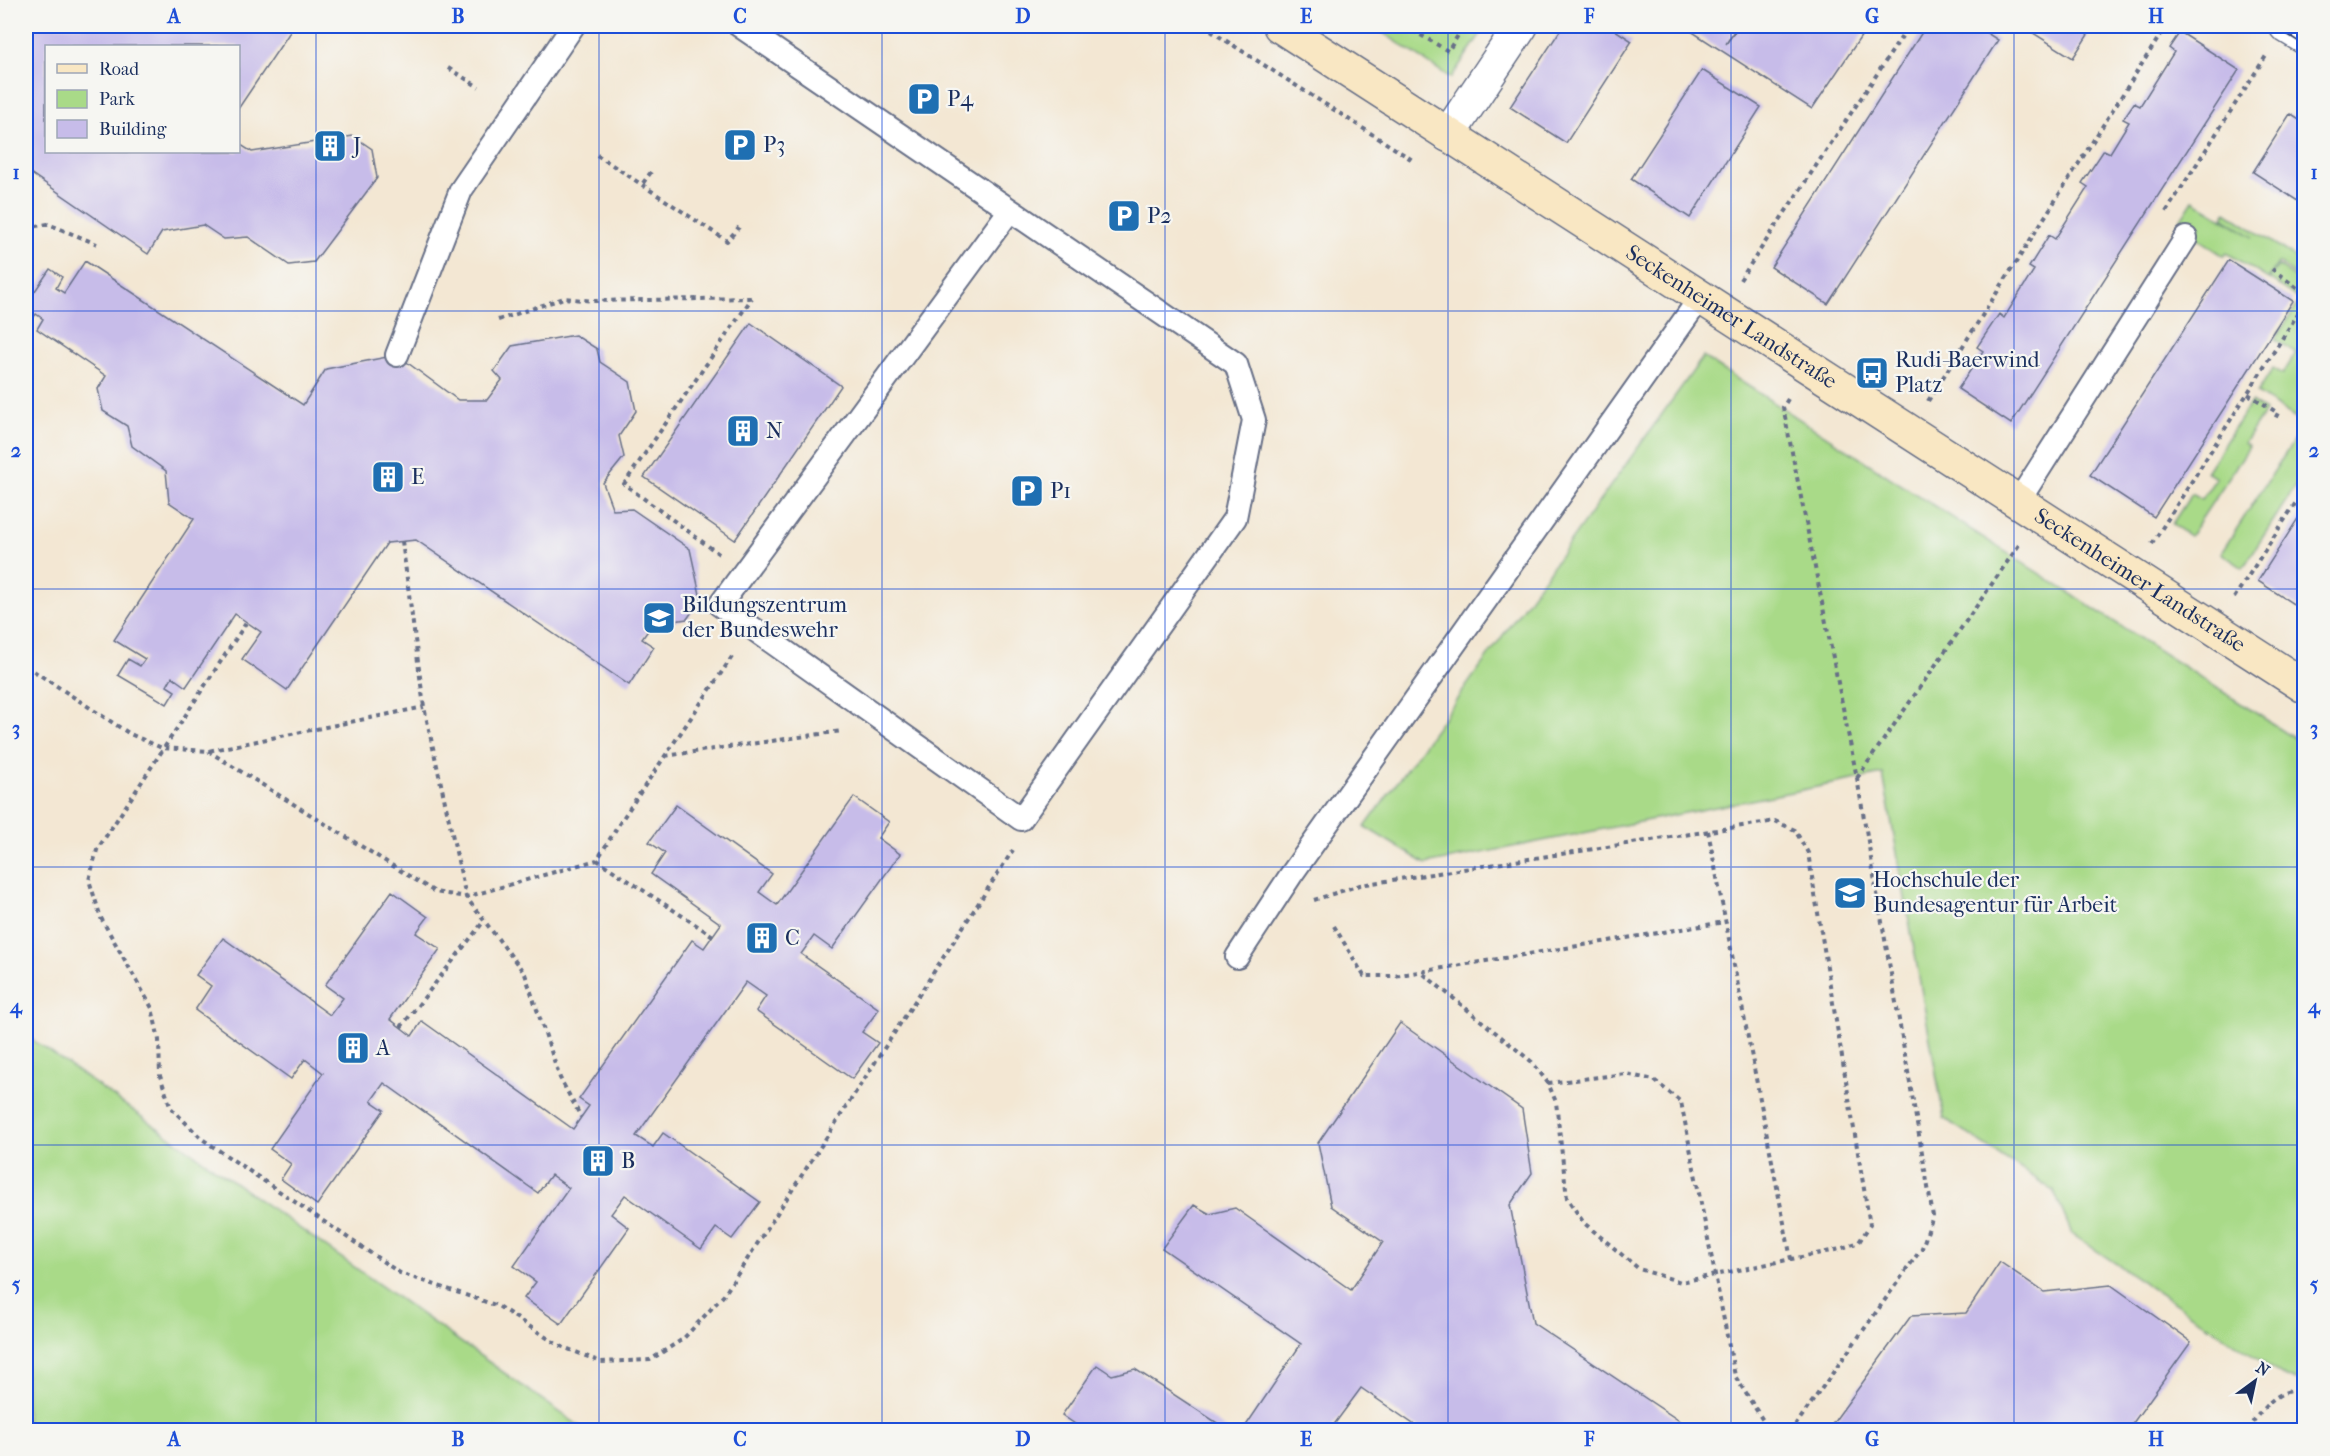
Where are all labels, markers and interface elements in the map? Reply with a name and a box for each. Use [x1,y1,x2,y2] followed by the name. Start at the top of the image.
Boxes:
[166,5,182,28] text: A
[451,5,465,28] text: B
[733,5,747,28] text: C
[1015,5,1031,28] text: D
[1300,5,1312,28] text: E
[1583,5,1595,28] text: F
[1865,5,1879,28] text: G
[2148,5,2164,28] text: H
[45,45,240,153] legend
[99,59,139,80] text: Road
[906,81,942,117] parking icon: P4
[947,86,974,112] place label: P4
[99,89,136,110] text: Park
[99,119,167,140] text: Building
[722,127,758,163] parking icon: P3
[312,128,348,164] building icon: J
[763,132,785,158] place label: P3
[351,133,361,159] place label: J
[12,161,20,184] text: 1
[2310,161,2318,184] text: 1
[1106,198,1142,234] parking icon: P2
[1147,203,1172,229] place label: P2
[1621,239,1842,395] street label: Seckenheimer Landstraße
[1895,347,2041,398] place label: Rudi-Baerwind Platz
[1854,355,1890,391] bus stop icon: Rudi-Baerwind Platz
[725,413,761,449] building icon: N
[766,418,783,444] place label: N
[11,439,21,462] text: 2
[2309,439,2319,462] text: 2
[370,459,406,495] building icon: E
[411,464,424,490] place label: E
[1009,473,1045,509] parking icon: P1
[1050,478,1071,504] place label: P1
[2029,503,2250,658] street label: Seckenheimer Landstraße
[682,592,848,643] place label: Bildungszentrum der Bundeswehr
[641,600,677,636] school or university icon: Bildungszentrum der Bundeswehr
[12,717,20,740] text: 3
[2310,717,2318,740] text: 3
[1873,867,2118,918] place label: Hochschule der Bundesagentur für Arbeit
[1832,875,1868,911] school or university icon: Hochschule der Bundesagentur für Arbeit
[744,920,780,956] building icon: C
[785,925,800,951] place label: C
[9,995,23,1019] text: 4
[2307,995,2321,1019] text: 4
[335,1030,371,1066] building icon: A
[375,1035,391,1061] place label: A
[580,1143,616,1179] building icon: B
[621,1148,635,1174] place label: B
[12,1273,21,1296] text: 5
[2310,1273,2319,1296] text: 5
[2225,1351,2285,1411] north arrow
[2253,1358,2274,1381] text: N
[166,1428,182,1451] text: A
[451,1428,465,1451] text: B
[733,1428,747,1451] text: C
[1015,1428,1031,1451] text: D
[1300,1428,1312,1451] text: E
[1583,1428,1595,1451] text: F
[1865,1428,1879,1451] text: G
[2148,1428,2164,1451] text: H

